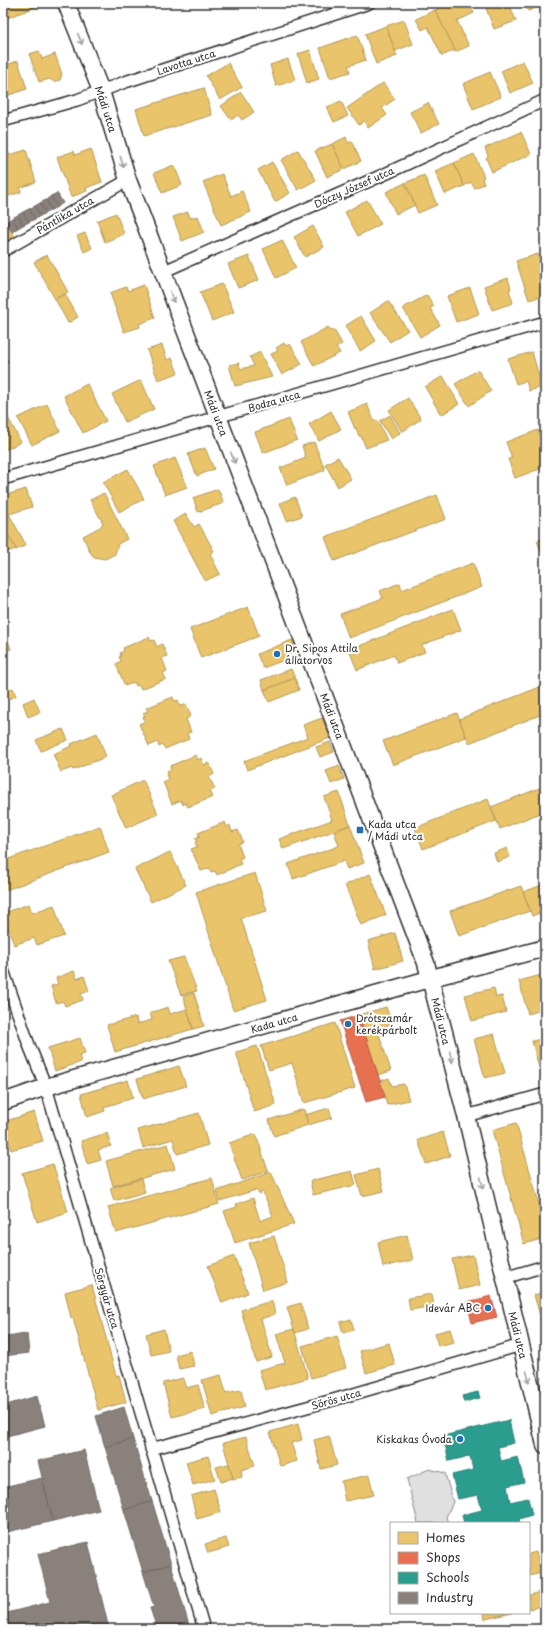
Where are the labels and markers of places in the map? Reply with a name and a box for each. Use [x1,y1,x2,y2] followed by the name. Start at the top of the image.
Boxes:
[285,640,358,667] place label: Dr. Sipos Attila állatorvos
[272,649,282,659] marker: Dr. Sipos Attila állatorvos
[368,816,423,843] place label: Kada utca / Mádi utca
[355,825,365,835] marker: Kada utca / Mádi utca
[356,1010,417,1037] place label: Drótszamár kerékpárbolt
[343,1019,353,1029] marker: Drótszamár kerékpárbolt
[425,1300,480,1315] place label: Idevár ABC
[483,1303,493,1313] marker: Idevár ABC
[376,1431,453,1446] place label: Kiskakas Óvoda
[455,1434,465,1444] marker: Kiskakas Óvoda

